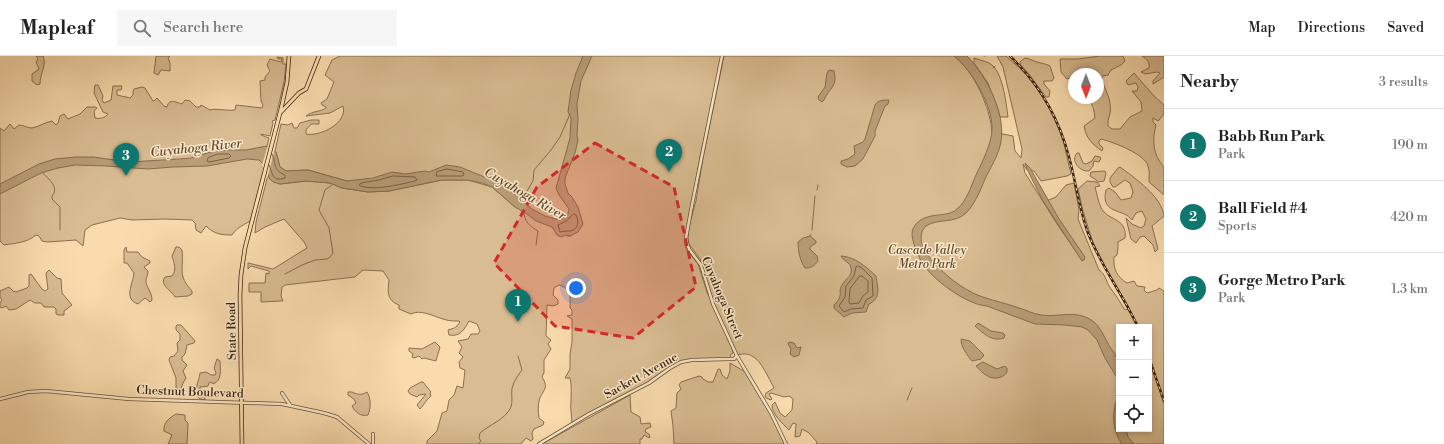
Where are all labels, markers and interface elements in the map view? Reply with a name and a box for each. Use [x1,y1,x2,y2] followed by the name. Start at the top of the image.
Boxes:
[117,10,397,46] search box
[20,16,93,40] text: Mapleaf
[131,17,153,39] icon: search
[163,18,243,37] text: Search here
[1248,19,1276,37] text: Map
[1298,19,1365,37] text: Directions
[1387,19,1424,37] text: Saved
[1068,68,1104,104] north arrow
[1180,71,1239,93] text: Nearby
[1379,74,1428,90] text: 3 results
[1218,127,1325,146] text: Babb Run Park
[150,135,243,161] water label: Cuyahoga River
[1190,137,1196,153] text: 1
[1392,137,1428,153] text: 190 m
[656,139,682,172] pin: 2
[113,143,139,176] pin: 3
[1218,146,1245,162] text: Park
[481,164,569,224] water label: Cuyahoga River
[1218,199,1308,218] text: Ball Field #4
[1189,209,1197,225] text: 2
[1390,209,1428,225] text: 420 m
[1218,218,1257,234] text: Sports
[888,243,967,272] park label: Cascade Valley Metro Park
[698,254,746,342] street label: Cuyahoga Street
[1218,271,1346,290] text: Gorge Metro Park
[566,278,586,298] your location
[1189,281,1197,297] text: 3
[1391,281,1428,297] text: 1.3 km
[505,289,531,322] pin: 1
[1218,290,1245,306] text: Park
[224,302,240,360] street label: State Road
[1116,324,1152,432] map controls
[1116,324,1152,360] button: +
[602,350,680,402] street label: Sackett Avenue
[1116,360,1152,396] button: −
[136,383,244,401] street label: Chestnut Boulevard
[1116,396,1152,432] button: locate

